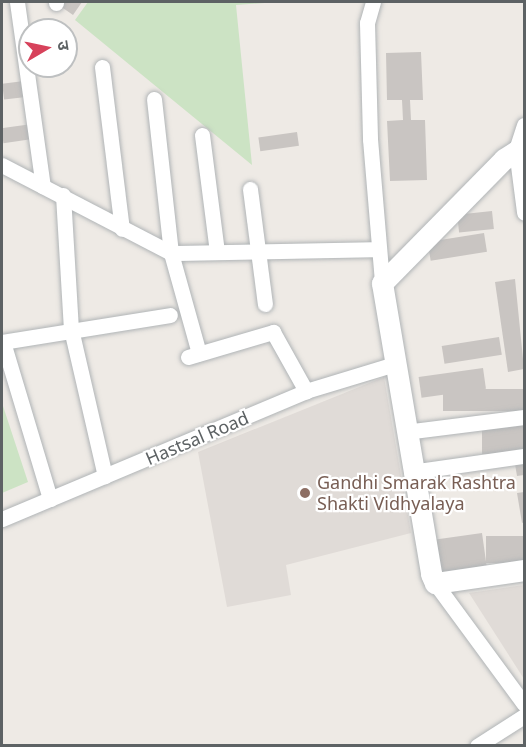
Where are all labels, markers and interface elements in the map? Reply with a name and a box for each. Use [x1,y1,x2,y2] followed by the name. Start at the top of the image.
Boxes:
[18,18,78,78] north arrow
[52,39,75,52] text: उ
[142,407,252,469] street label: Hastsal Road
[317,472,516,514] place label: Gandhi Smarak Rashtra Shakti Vidhyalaya
[298,486,312,500] marker: Gandhi Smarak Rashtra Shakti Vidhyalaya

